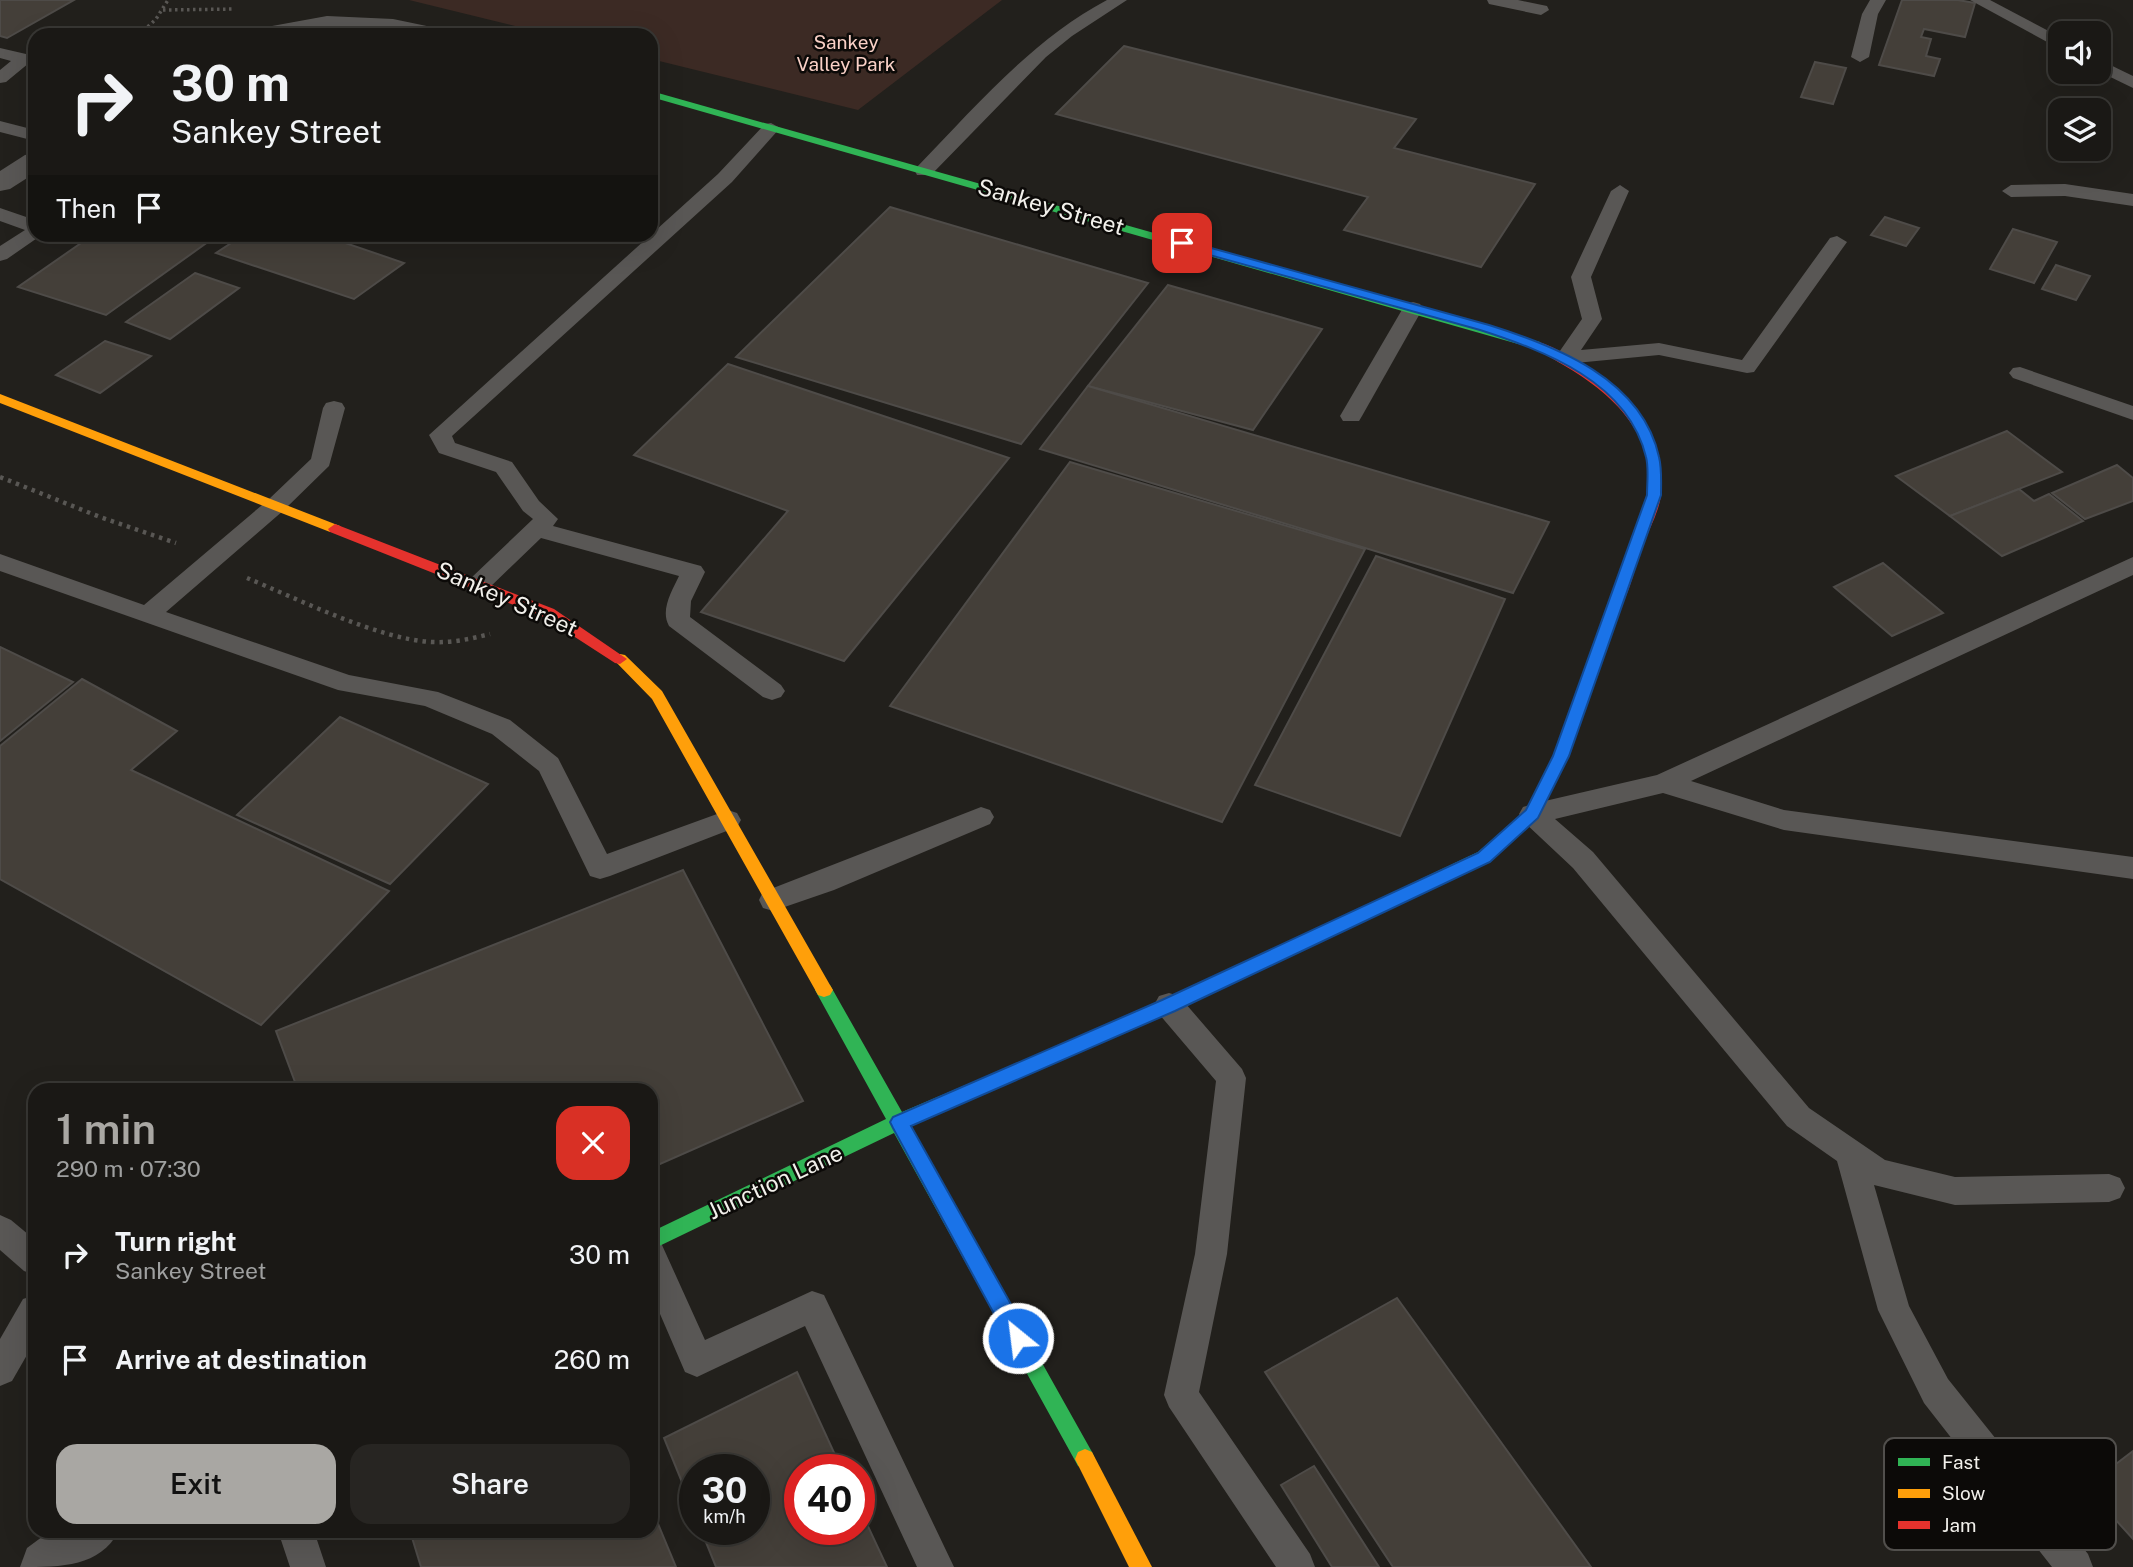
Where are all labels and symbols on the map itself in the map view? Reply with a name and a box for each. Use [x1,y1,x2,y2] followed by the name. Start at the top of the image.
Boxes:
[796,31,896,75] park label: Sankey Valley Park
[975,173,1128,240] street label: Sankey Street
[1152,213,1212,273] pin
[432,555,582,642] street label: Sankey Street
[703,1138,847,1225] street label: Junction Lane
[981,1301,1055,1375] position arrow
[1884,1438,2116,1550] legend
[1942,1451,1980,1473] text: Fast
[784,1454,875,1545] speed limit sign: 40
[1942,1482,1986,1504] text: Slow
[1942,1514,1976,1536] text: Jam

